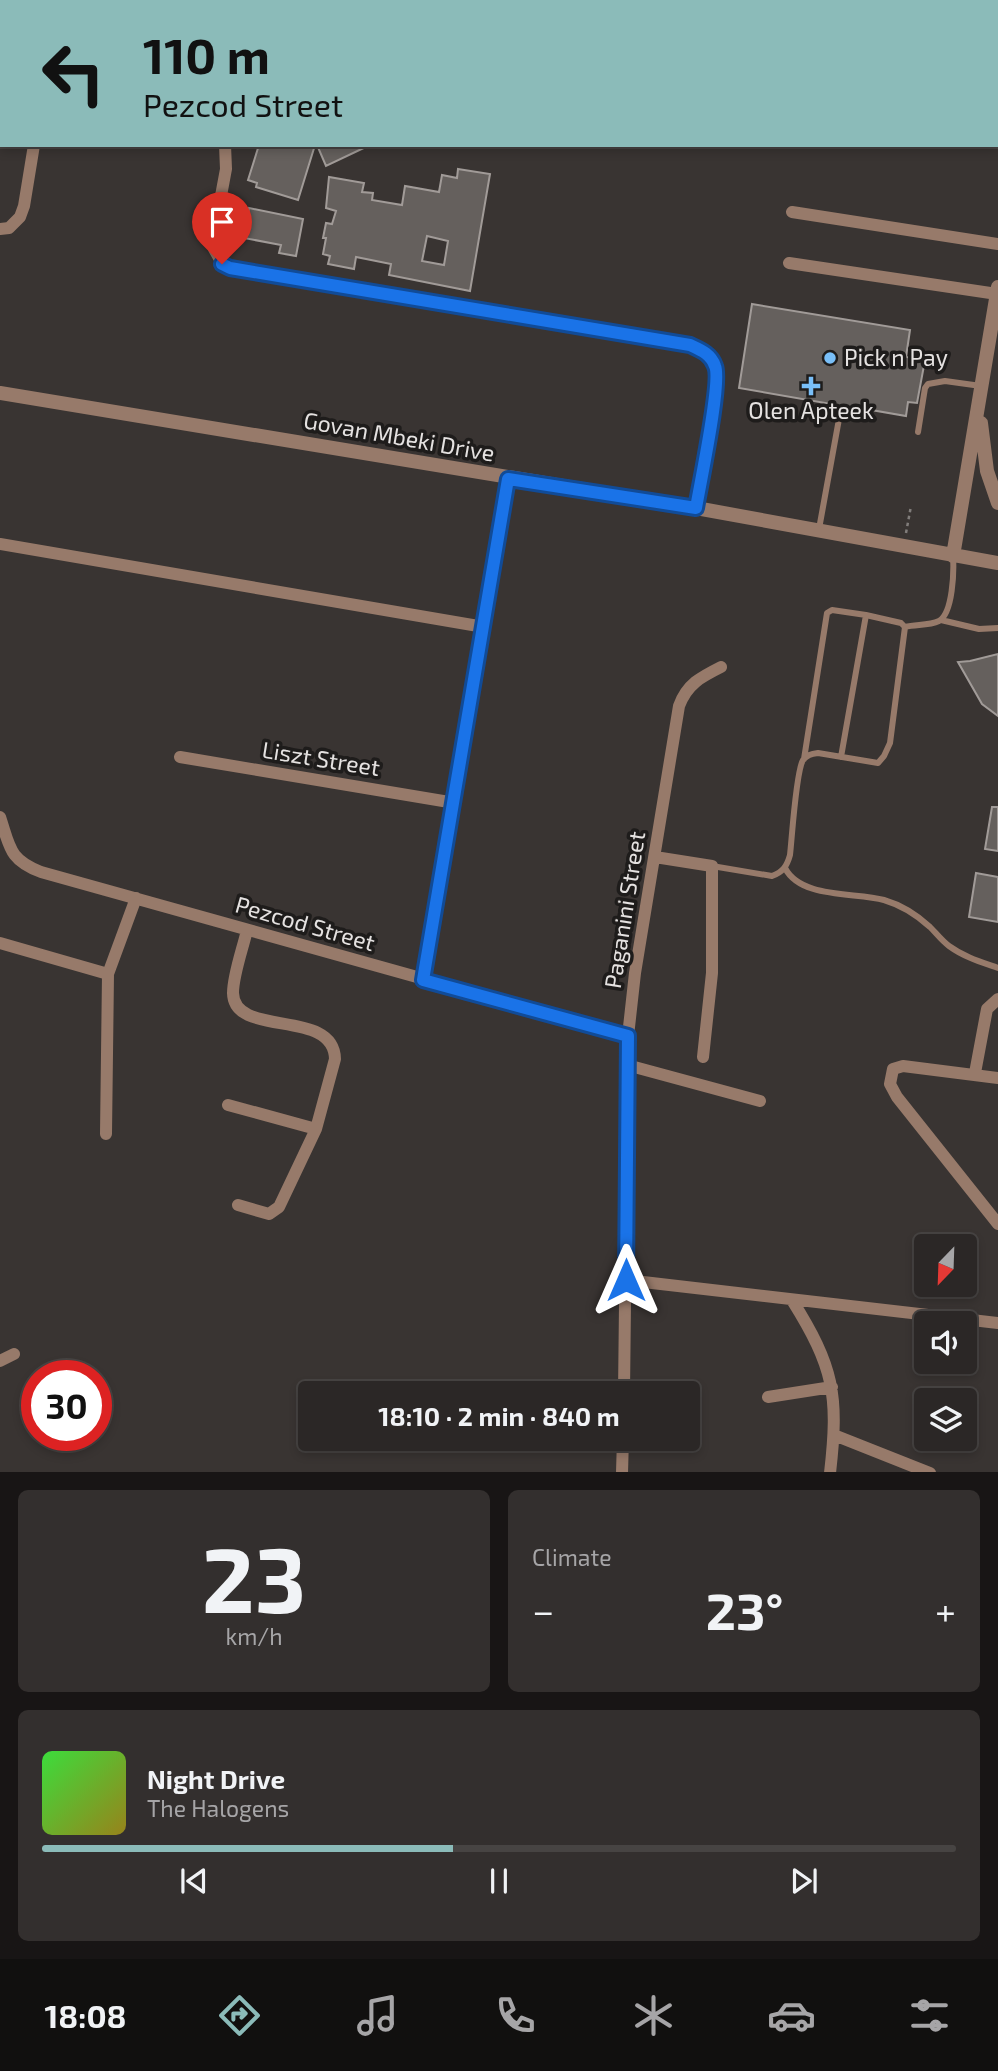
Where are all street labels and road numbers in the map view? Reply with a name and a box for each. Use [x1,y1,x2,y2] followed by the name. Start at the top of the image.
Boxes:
[302,405,497,467] street label: Govan Mbeki Drive
[260,735,382,781] street label: Liszt Street
[598,829,650,990] street label: Paganini Street
[232,890,378,956] street label: Pezcod Street

